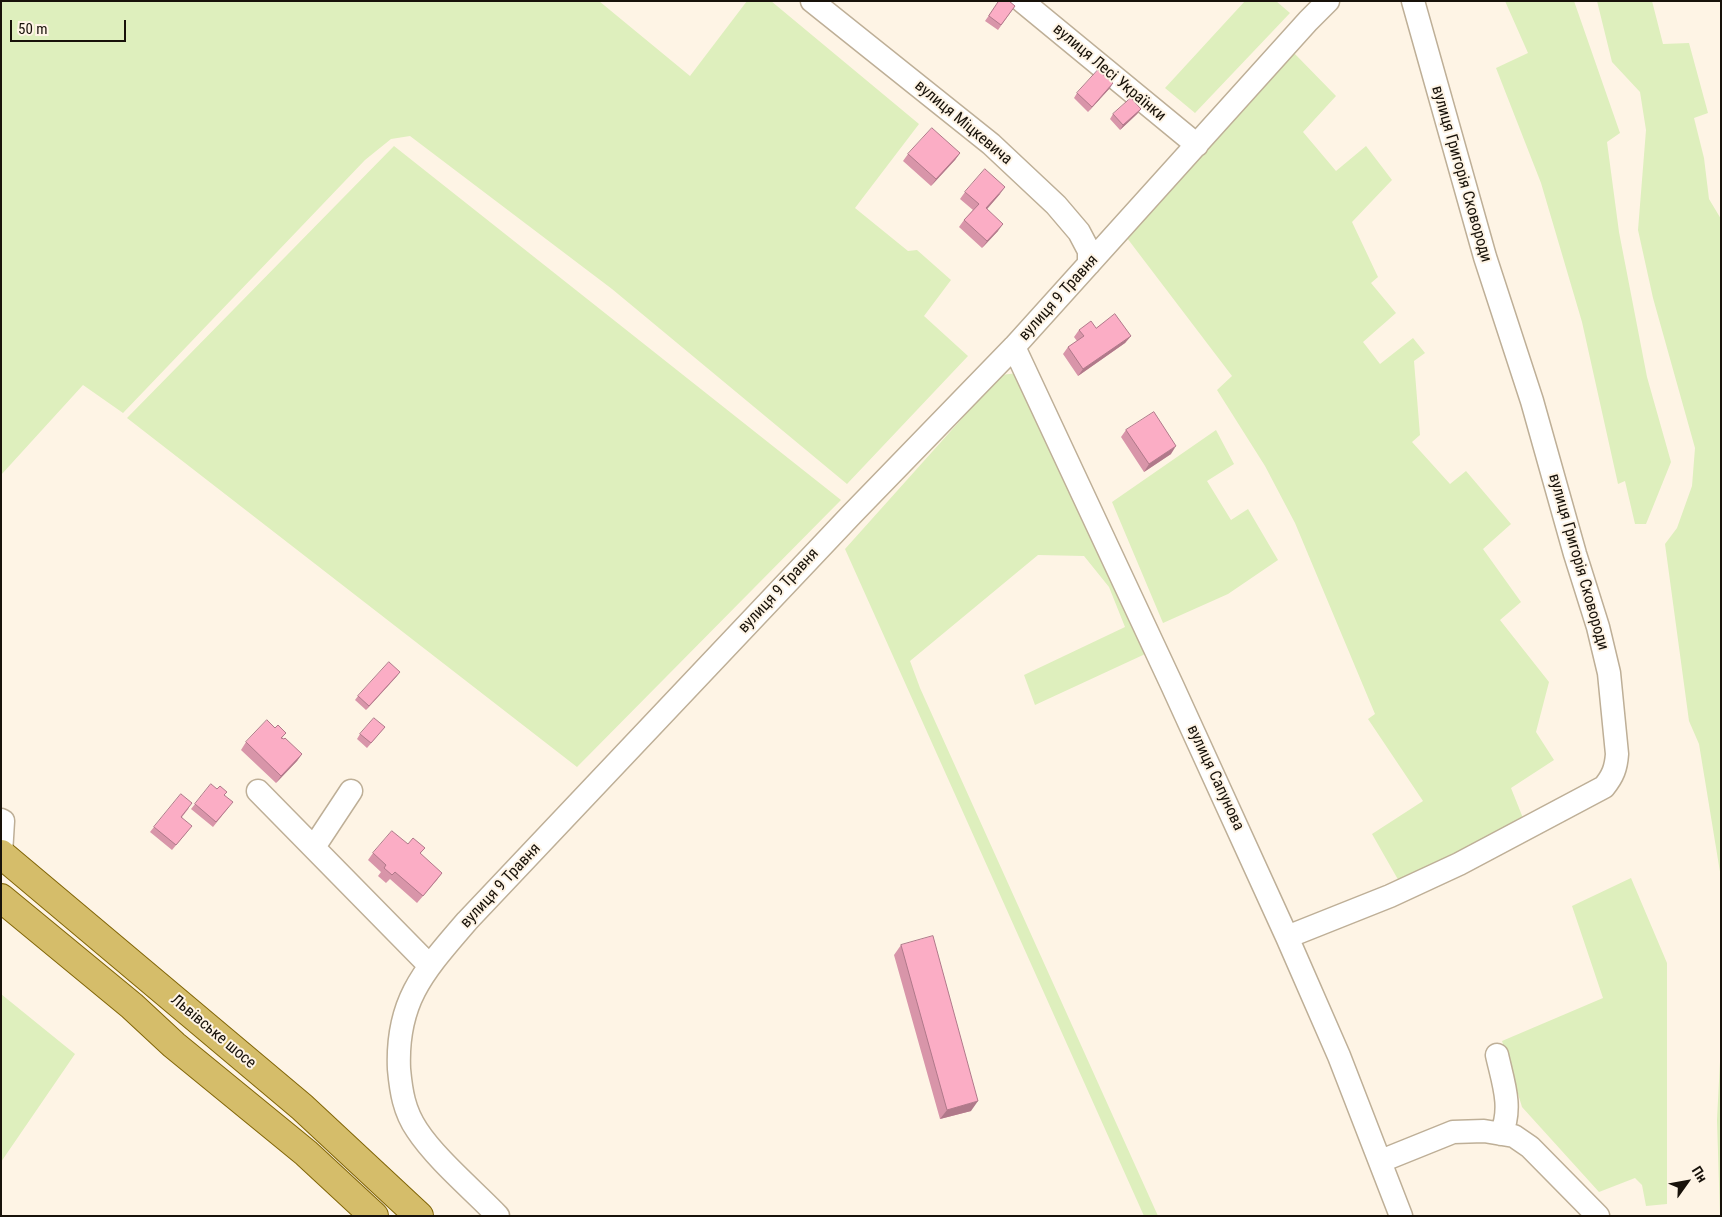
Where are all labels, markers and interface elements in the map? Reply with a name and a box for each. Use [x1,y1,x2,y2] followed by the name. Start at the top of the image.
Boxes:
[12,10,129,42] scale bar
[18,20,48,38] text: 50 m
[1049,20,1169,126] street label: вулиця Лесі Українки
[910,77,1016,169] street label: вулиця Міцкевича
[1427,84,1495,264] street label: вулиця Григорія Сковороди
[1015,251,1103,345] street label: вулиця 9 Травня
[1544,472,1612,652] street label: вулиця Григорія Сковороди
[735,545,823,637] street label: вулиця 9 Травня
[1182,722,1248,834] street label: вулиця Сапунова
[457,840,545,932] street label: вулиця 9 Травня
[167,991,259,1073] street label: Львівське шосе
[1662,1157,1712,1207] north arrow
[1689,1163,1711,1185] text: Пн

